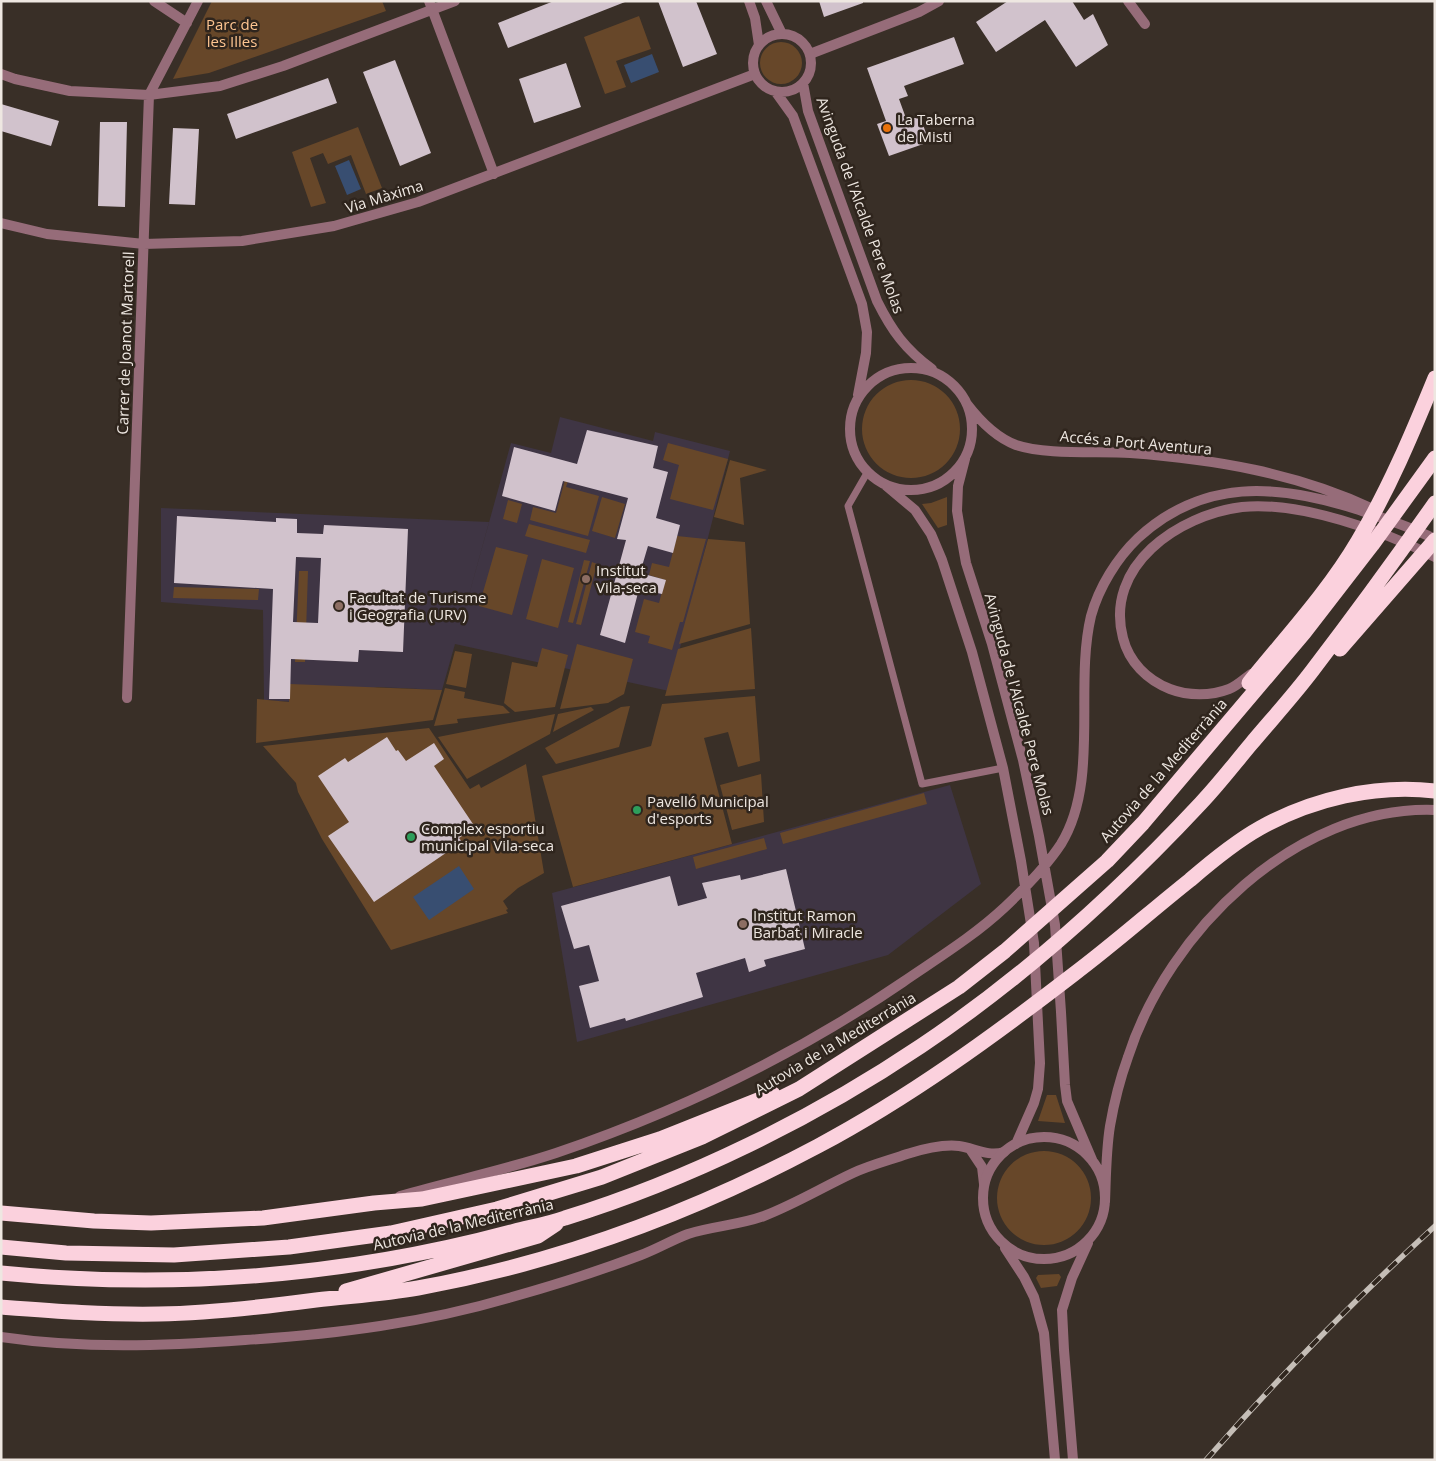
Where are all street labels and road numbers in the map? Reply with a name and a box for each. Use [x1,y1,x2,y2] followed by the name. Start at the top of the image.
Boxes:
[812,94,910,316] street label: Avinguda de l'Alcalde Pere Molas
[343,175,425,217] street label: Via Màxima
[112,251,138,435] street label: Carrer de Joanot Martorell
[1059,425,1213,459] street label: Accés a Port Aventura
[981,591,1059,817] street label: Avinguda de l'Alcalde Pere Molas
[1095,694,1231,846] street label: Autovia de la Mediterrània
[751,987,919,1099] street label: Autovia de la Mediterrània
[371,1193,555,1255] street label: Autovia de la Mediterrània

